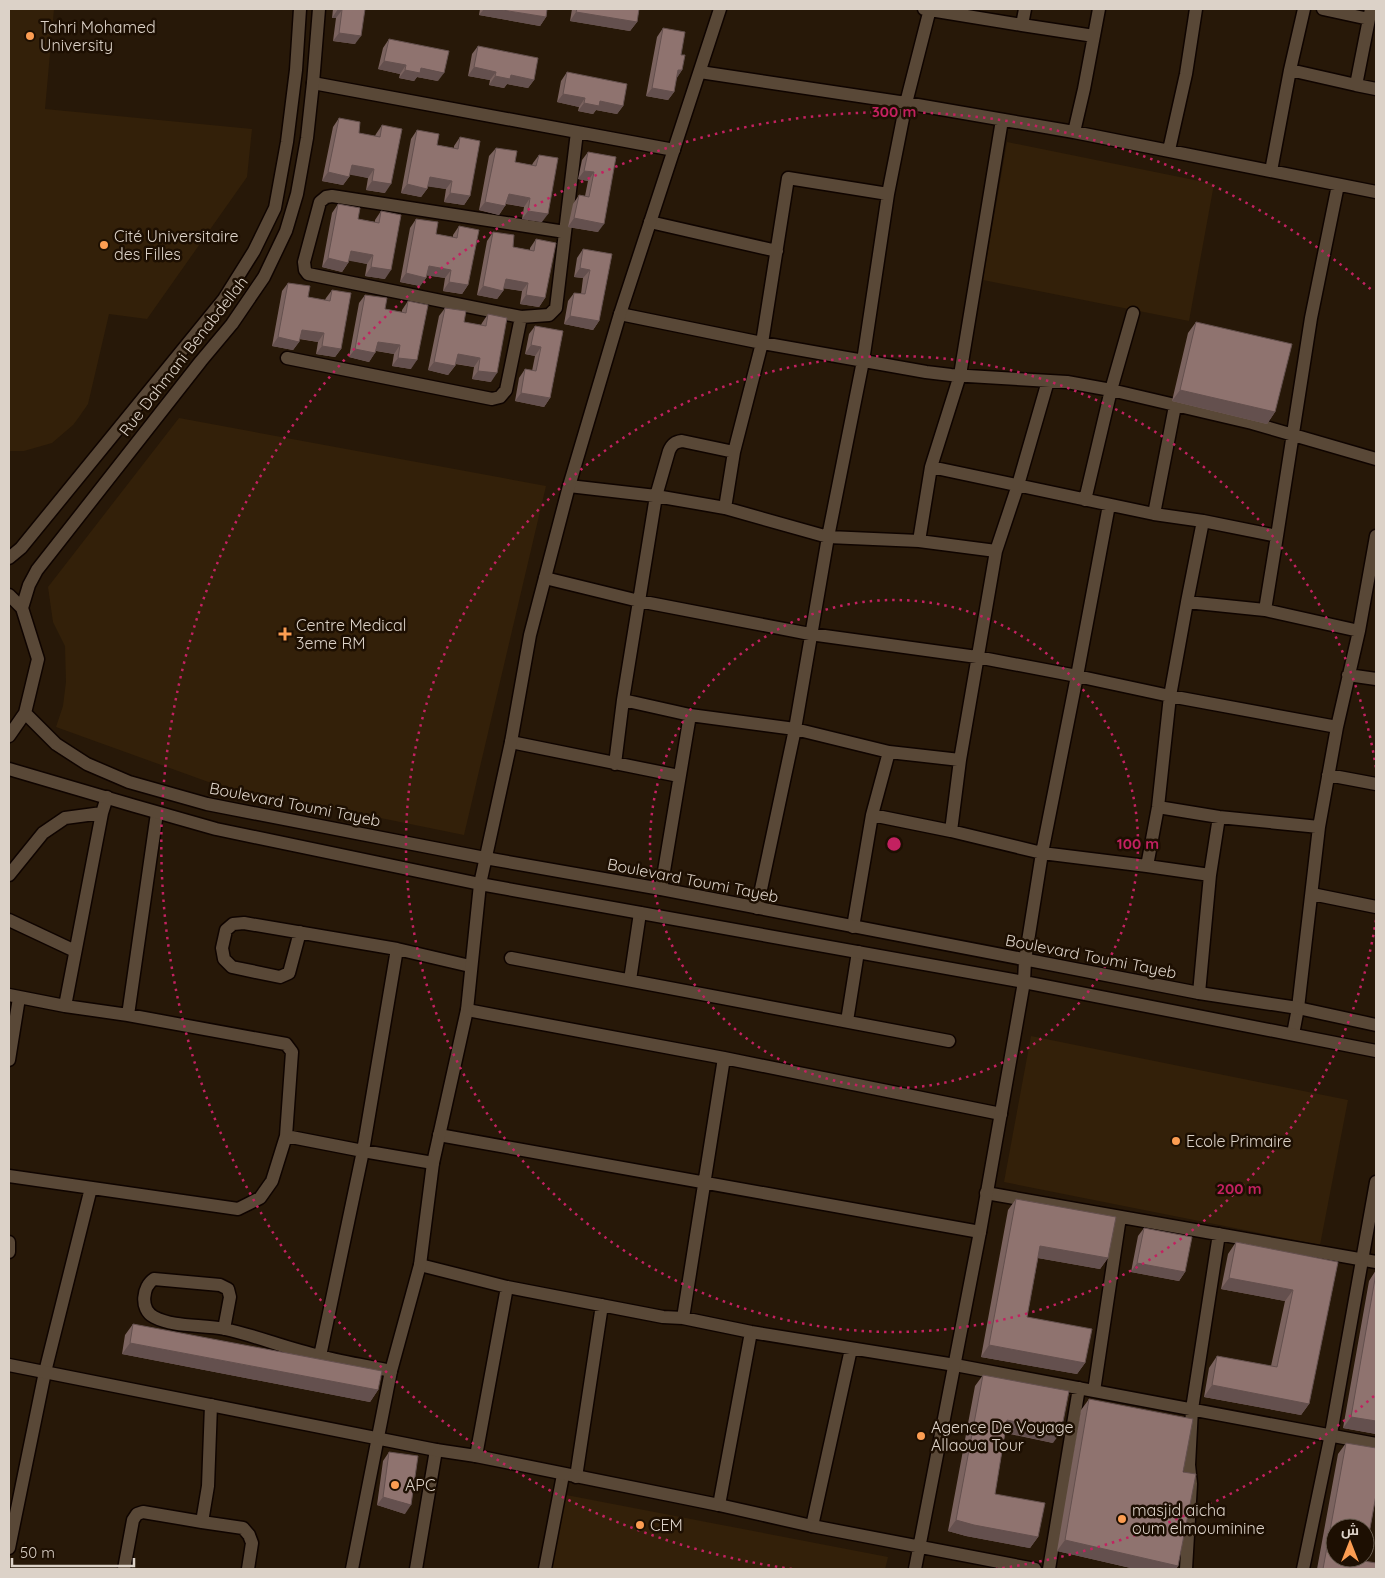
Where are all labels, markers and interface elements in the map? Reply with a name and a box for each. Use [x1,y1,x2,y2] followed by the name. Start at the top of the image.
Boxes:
[40,17,156,55] place label: Tahri Mohamed University
[24,30,36,42] marker: Tahri Mohamed University
[872,102,916,121] text: 300 m
[114,226,239,264] place label: Cité Universitaire des Filles
[98,239,110,251] marker: Cité Universitaire des Filles
[114,272,252,440] street label: Rue Dahmani Benabdellah
[296,615,406,653] place label: Centre Medical 3eme RM
[278,627,292,641] marker: Centre Medical 3eme RM
[208,778,382,830] street label: Boulevard Toumi Tayeb
[1117,834,1159,853] text: 100 m
[885,835,903,853] centre of rings
[606,854,780,906] street label: Boulevard Toumi Tayeb
[1004,930,1178,982] street label: Boulevard Toumi Tayeb
[1186,1131,1292,1151] place label: Ecole Primaire
[1170,1135,1182,1147] marker: Ecole Primaire
[1217,1179,1262,1198] text: 200 m
[931,1417,1073,1455] place label: Agence De Voyage Allaoua Tour
[915,1430,927,1442] marker: Agence De Voyage Allaoua Tour
[405,1475,435,1495] place label: APC
[389,1479,401,1491] marker: APC
[1132,1500,1265,1538] place label: masjid aicha oum elmouminine
[1116,1513,1128,1525] marker: masjid aicha oum elmouminine
[650,1515,683,1535] place label: CEM
[1325,1518,1375,1568] north arrow
[634,1519,646,1531] marker: CEM
[1341,1521,1359,1539] text: ش
[12,1536,135,1568] scale bar
[20,1543,55,1562] text: 50 m

